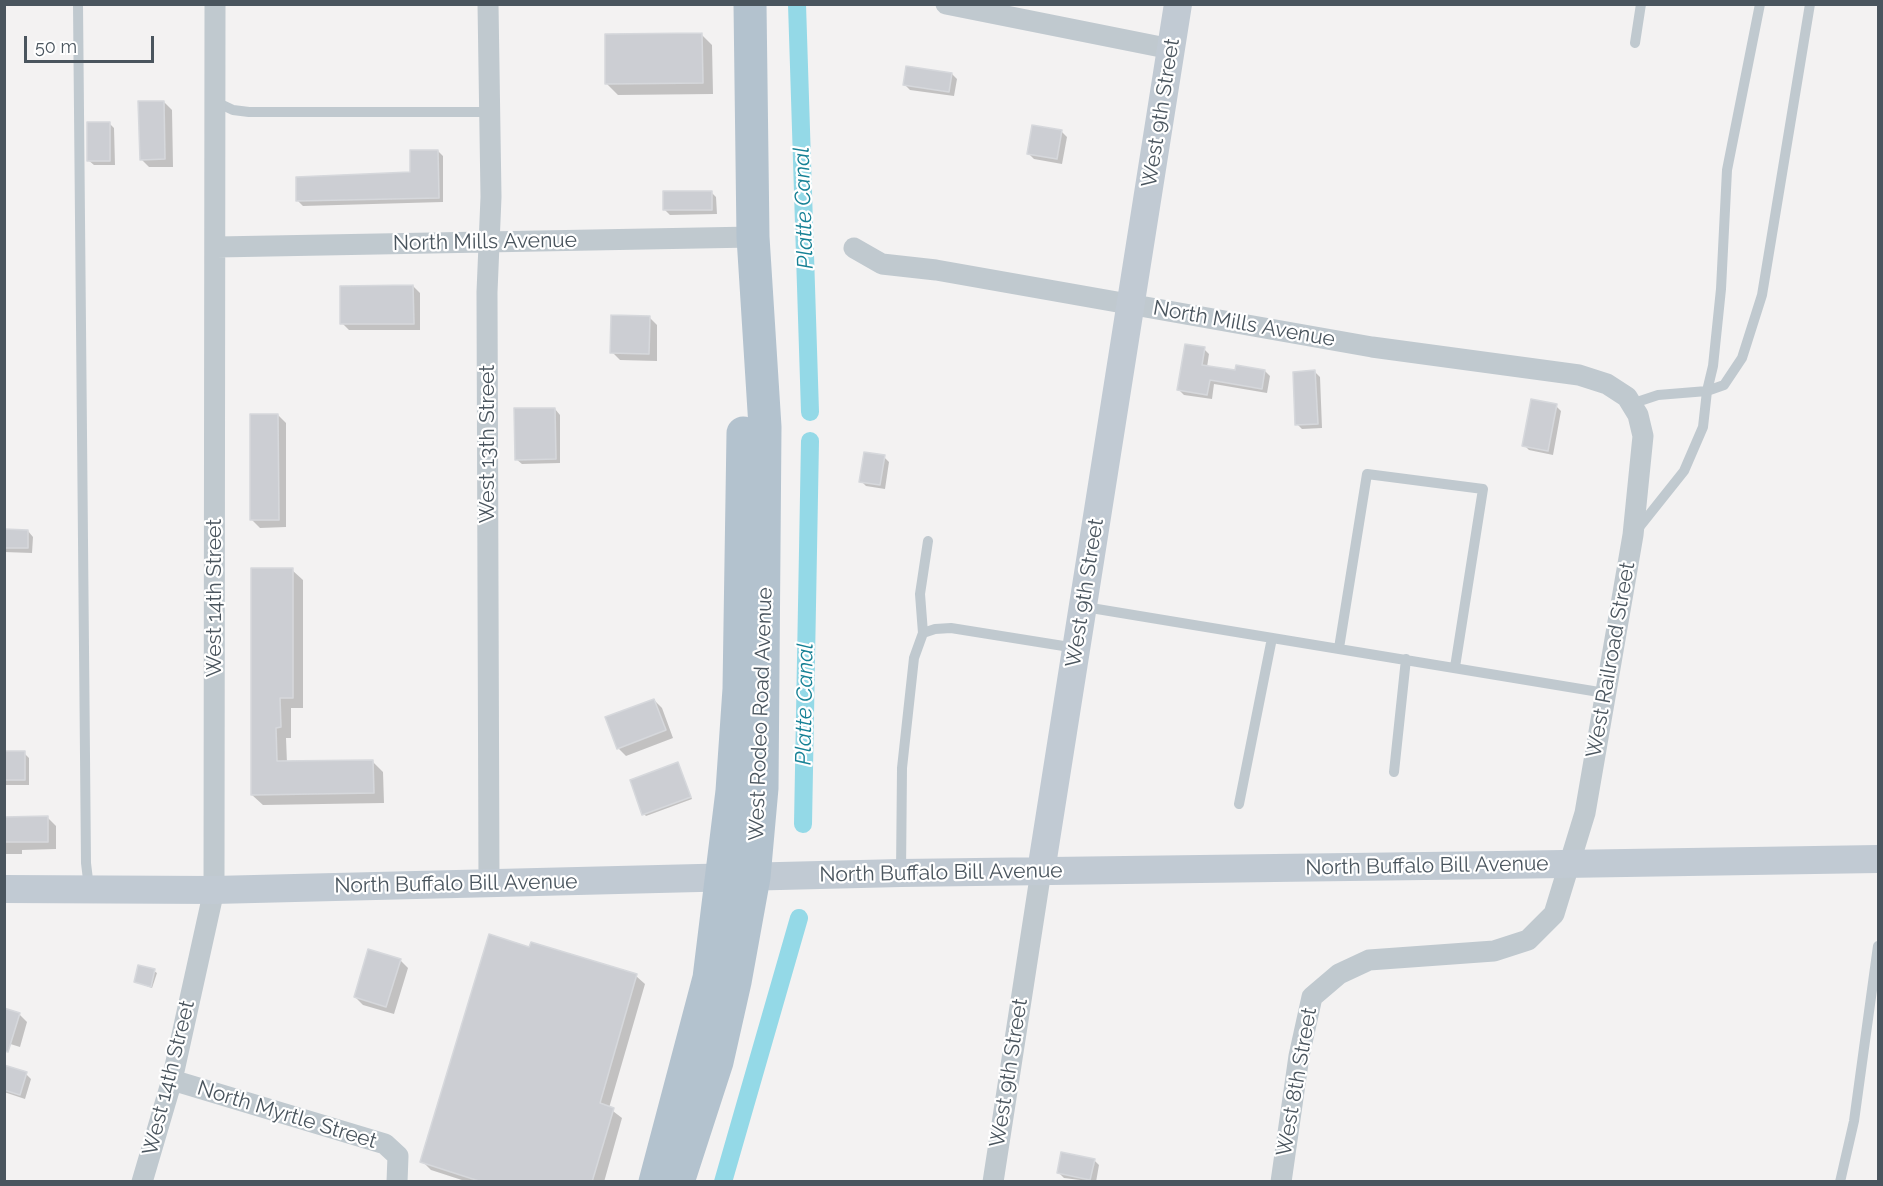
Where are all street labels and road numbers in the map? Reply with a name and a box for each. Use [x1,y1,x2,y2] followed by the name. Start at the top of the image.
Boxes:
[1137,37,1185,189] street label: West 9th Street
[393,228,577,256] street label: North Mills Avenue
[1151,296,1337,352] street label: North Mills Avenue
[475,365,501,523] street label: West 13th Street
[1061,517,1109,669] street label: West 9th Street
[202,519,228,677] street label: West 14th Street
[1581,560,1641,760] street label: West Railroad Street
[744,587,778,841] street label: West Rodeo Road Avenue
[1305,851,1549,881] street label: North Buffalo Bill Avenue
[819,858,1063,888] street label: North Buffalo Bill Avenue
[334,869,578,899] street label: North Buffalo Bill Avenue
[985,997,1033,1149] street label: West 9th Street
[138,998,200,1158] street label: West 14th Street
[1272,1006,1322,1158] street label: West 8th Street
[194,1076,380,1154] street label: North Myrtle Street

